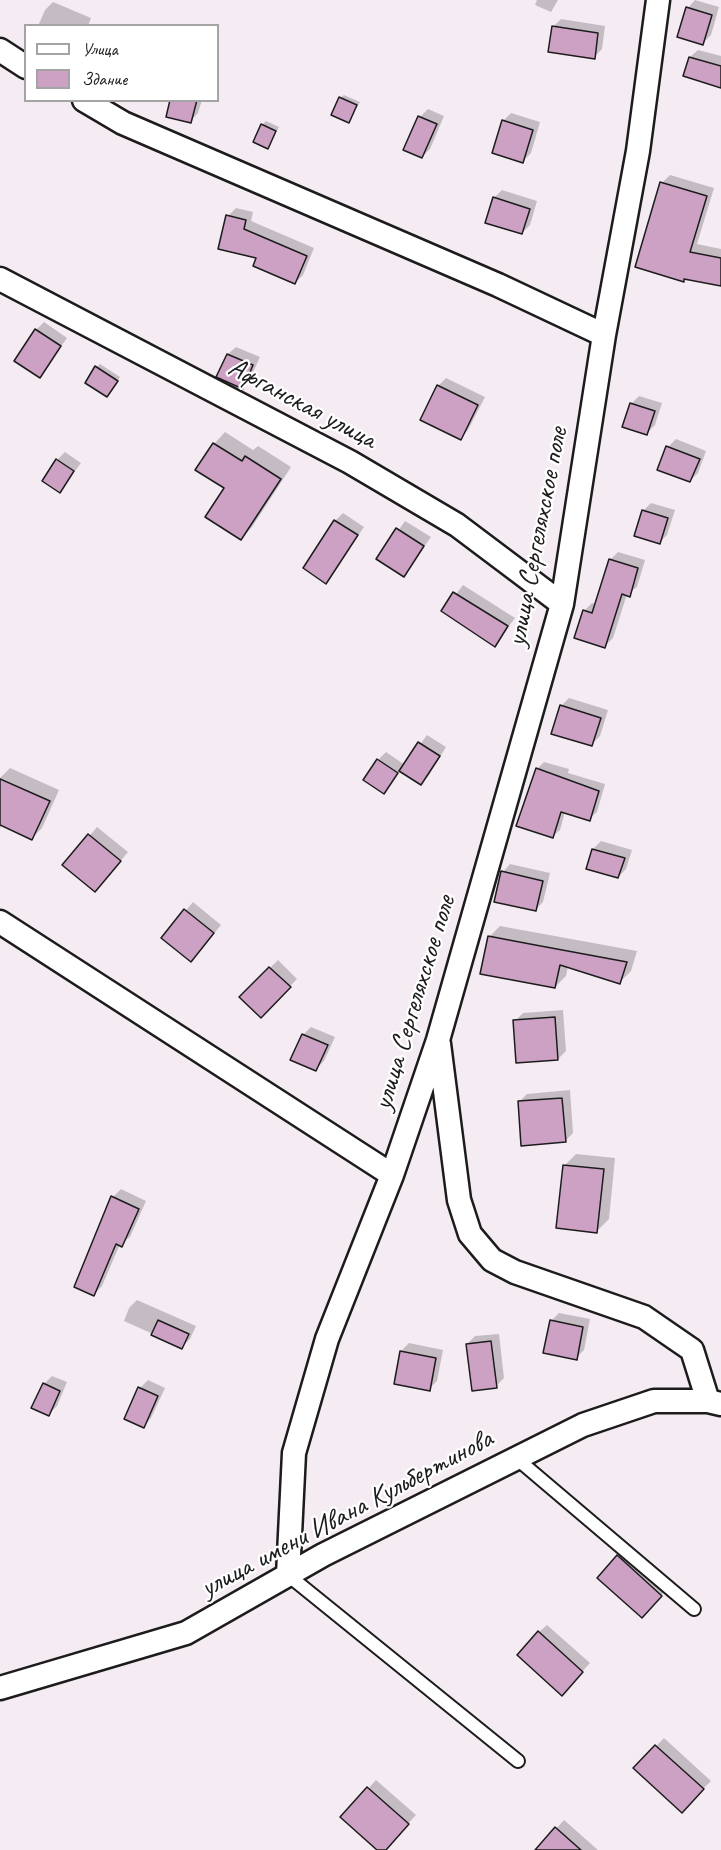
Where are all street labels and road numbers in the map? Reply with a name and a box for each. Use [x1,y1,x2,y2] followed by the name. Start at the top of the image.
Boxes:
[222,351,382,457] street label: Афганская улица
[500,425,576,649] street label: улица Сергеляхское поле
[366,892,464,1114] street label: улица Сергеляхское поле
[195,1423,499,1605] street label: улица имени Ивана Кульбертинова

